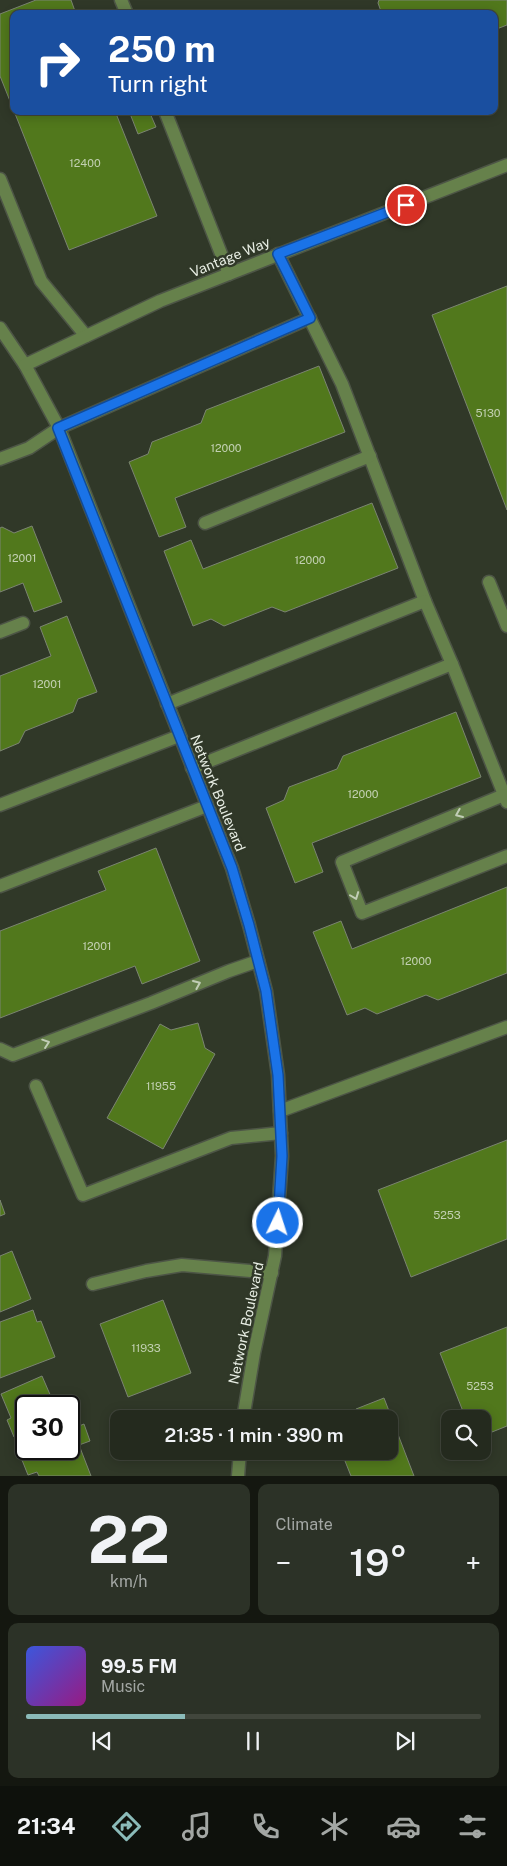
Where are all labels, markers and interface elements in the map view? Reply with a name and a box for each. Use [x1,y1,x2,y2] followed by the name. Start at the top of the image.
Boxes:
[108,29,216,70] text: 250 m
[25,30,90,95] icon: right
[108,71,208,97] text: Turn right
[69,157,101,169] house number: 12400
[385,184,427,226] pin
[392,191,420,219] icon: arrive
[188,234,273,280] street label: Vantage Way
[475,407,501,419] house number: 5130
[210,442,242,454] house number: 12000
[8,552,36,564] house number: 12001
[294,554,326,566] house number: 12000
[33,678,61,690] house number: 12001
[187,732,249,854] street label: Network Boulevard
[347,788,379,800] house number: 12000
[455,807,464,818] one-way arrow
[349,891,359,900] one-way arrow
[83,940,111,952] house number: 12001
[400,955,432,967] house number: 12000
[192,979,201,990] one-way arrow
[41,1039,50,1049] one-way arrow
[146,1080,176,1092] house number: 11955
[251,1196,303,1248] position arrow
[433,1209,461,1221] house number: 5253
[225,1260,267,1386] street label: Network Boulevard
[131,1342,161,1354] house number: 11933
[466,1380,494,1392] house number: 5253
[15,1395,80,1460] speed limit sign: 30
[441,1410,491,1460] map controls
[441,1410,491,1460] button: search
[165,1424,343,1446] text: 21:35 · 1 min · 390 m
[87,1501,170,1578] text: 22
[276,1515,333,1534] text: Climate
[349,1540,407,1585] text: 19°
[276,1546,291,1579] text: −
[465,1546,481,1579] text: +
[110,1572,148,1591] text: km/h
[101,1655,177,1677] text: 99.5 FM
[101,1677,145,1696] text: Music
[88,1727,116,1755] icon: previous
[239,1727,267,1755] icon: pause
[391,1727,419,1755] icon: next
[109,1809,144,1844] icon: directions
[179,1809,214,1844] icon: music
[248,1809,283,1844] icon: phone
[317,1809,352,1844] icon: climate
[386,1809,421,1844] icon: car
[455,1809,490,1844] icon: filters
[17,1813,75,1839] text: 21:34

